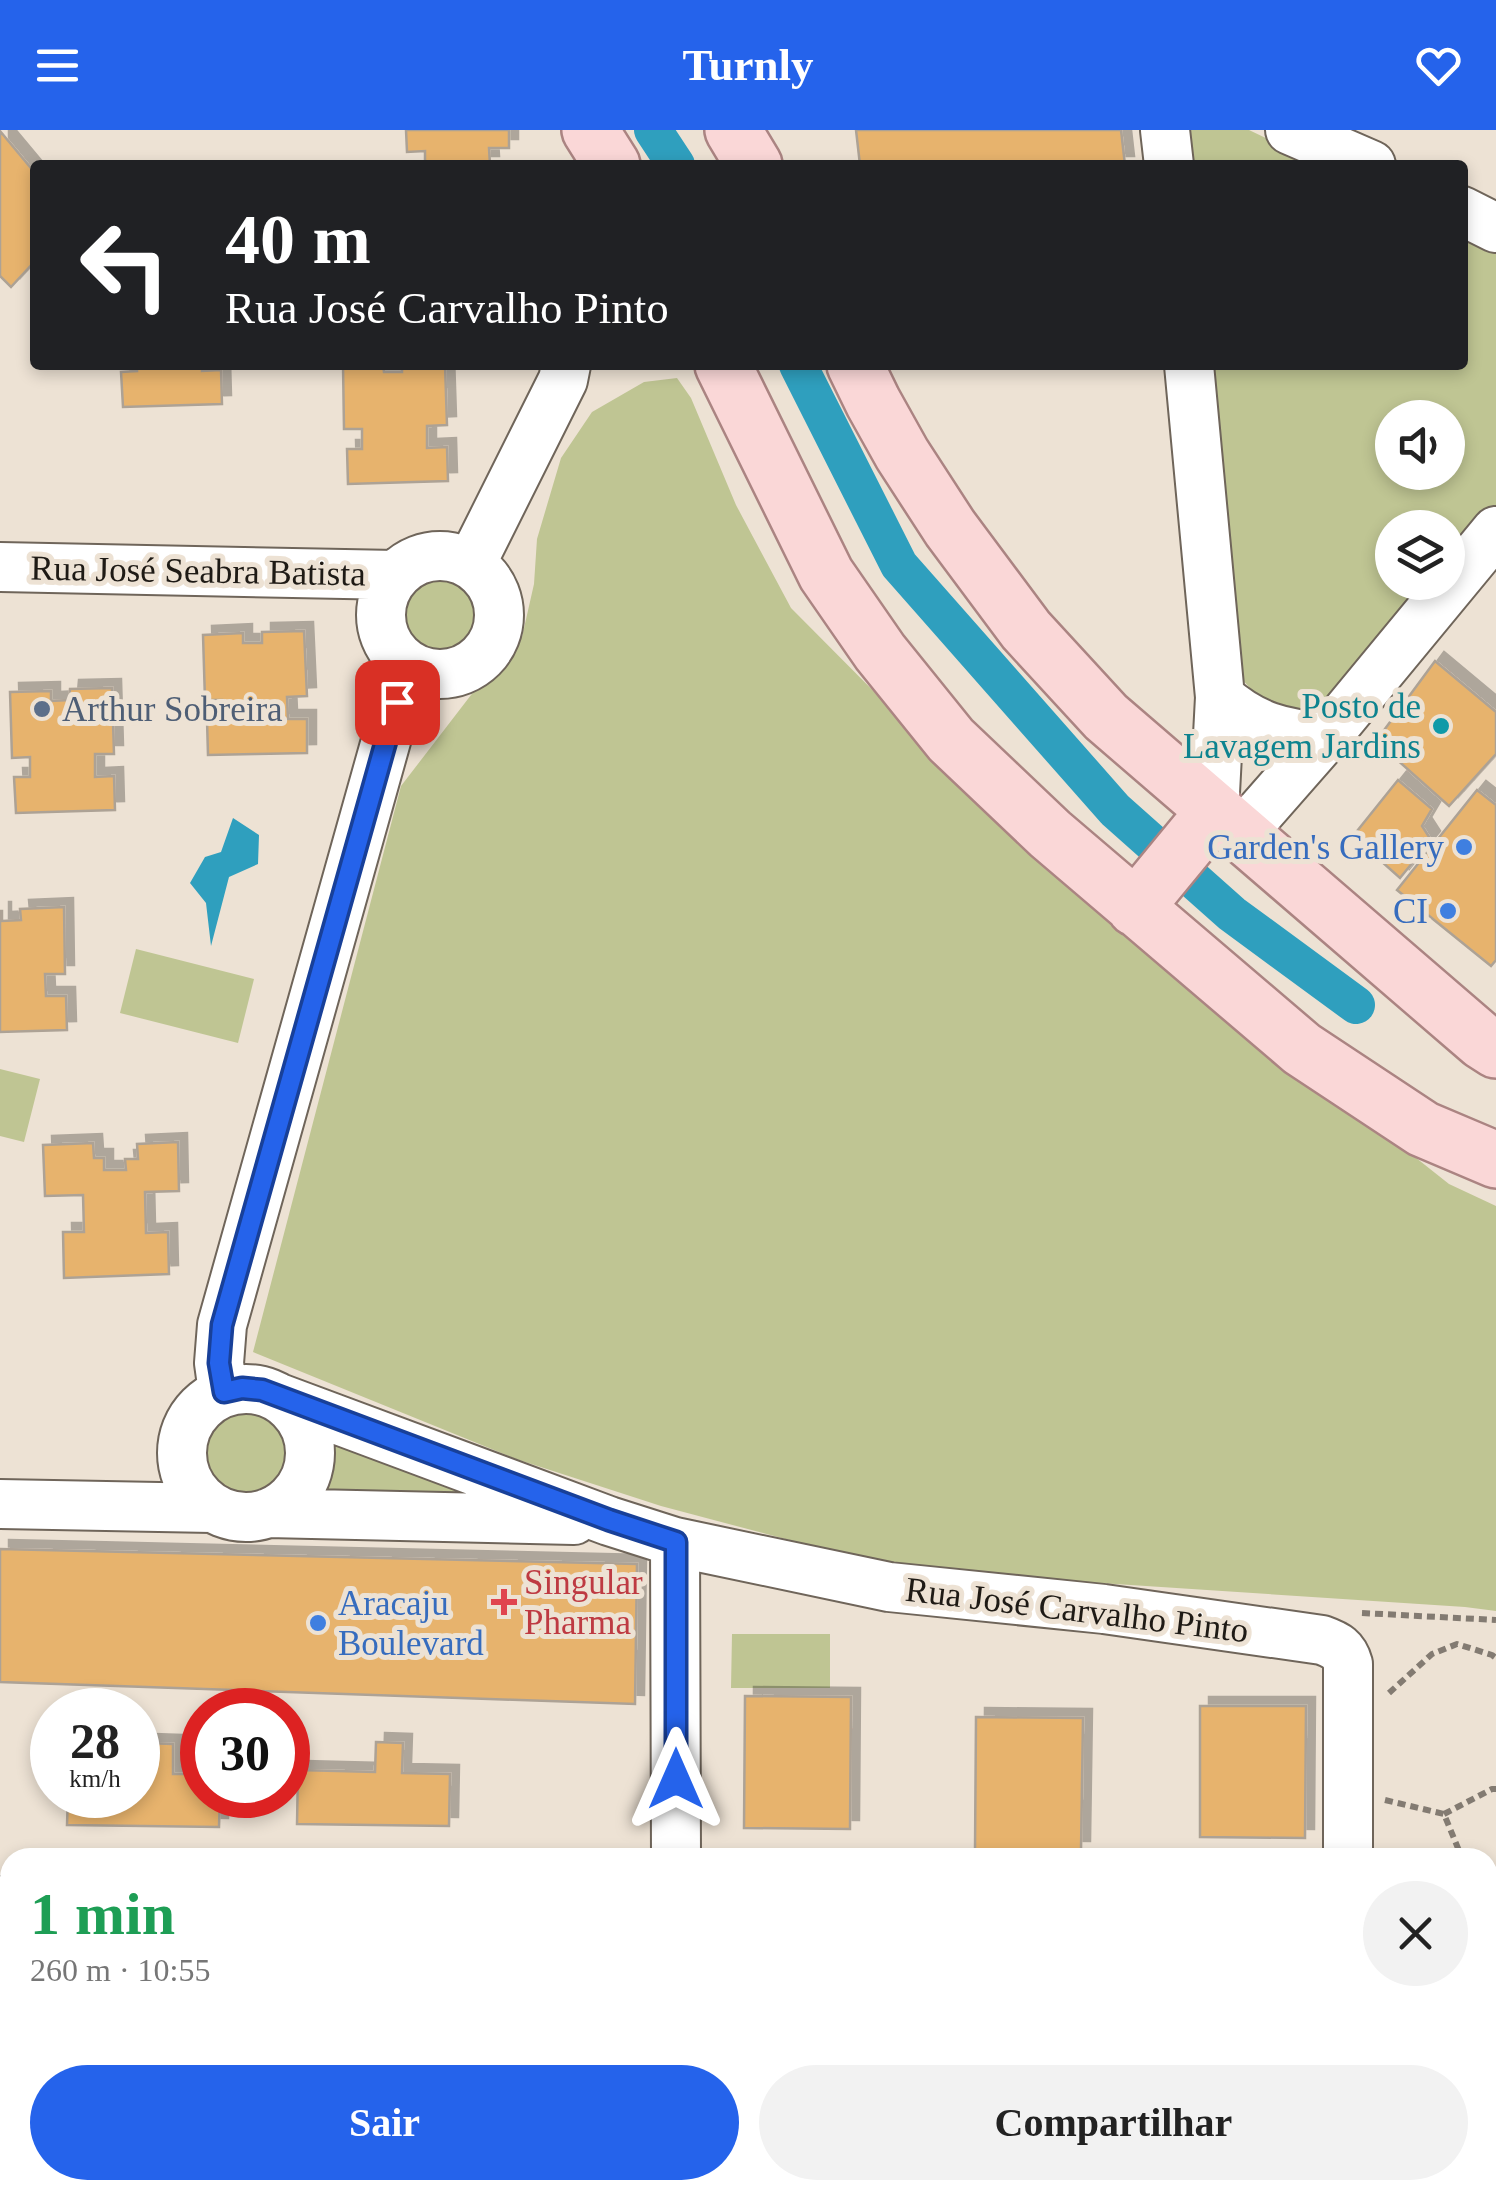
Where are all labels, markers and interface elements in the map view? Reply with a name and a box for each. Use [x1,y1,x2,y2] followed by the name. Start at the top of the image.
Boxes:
[30,38,85,93] icon: menu
[1411,38,1466,93] icon: heart
[683,40,813,90] text: Turnly
[60,200,190,330] icon: left
[225,201,371,278] text: 40 m
[225,283,669,333] text: Rua José Carvalho Pinto
[1375,400,1465,600] map controls
[1375,400,1465,490] button: sound
[1375,510,1465,600] button: layers
[30,549,366,593] street label: Rua José Seabra Batista
[355,660,440,745] pin
[370,675,425,730] icon: arrive
[1183,687,1421,766] place label: Posto de Lavagem Jardins
[62,690,283,729] place label: Arthur Sobreira
[31,698,53,720] marker: Arthur Sobreira
[1430,715,1452,737] marker: Posto de Lavagem Jardins
[1207,828,1444,867] place label: Garden's Gallery
[1453,836,1475,858] marker: Garden's Gallery
[1393,892,1428,931] place label: CI
[1437,900,1459,922] marker: CI
[524,1563,643,1642] place label: Singular Pharma
[903,1570,1251,1650] street label: Rua José Carvalho Pinto
[338,1584,484,1663] place label: Aracaju Boulevard
[493,1591,515,1613] marker: Singular Pharma
[307,1612,329,1634] marker: Aracaju Boulevard
[180,1688,310,1818] speed limit sign: 30
[70,1713,120,1769] text: 28
[624,1727,728,1831] position arrow
[69,1765,121,1792] text: km/h
[30,1881,175,1947] text: 1 min
[1363,1881,1468,1986] button: close
[30,1952,210,1988] text: 260 m · 10:55
[30,2065,739,2180] button: Sair
[759,2065,1468,2180] button: Compartilhar

